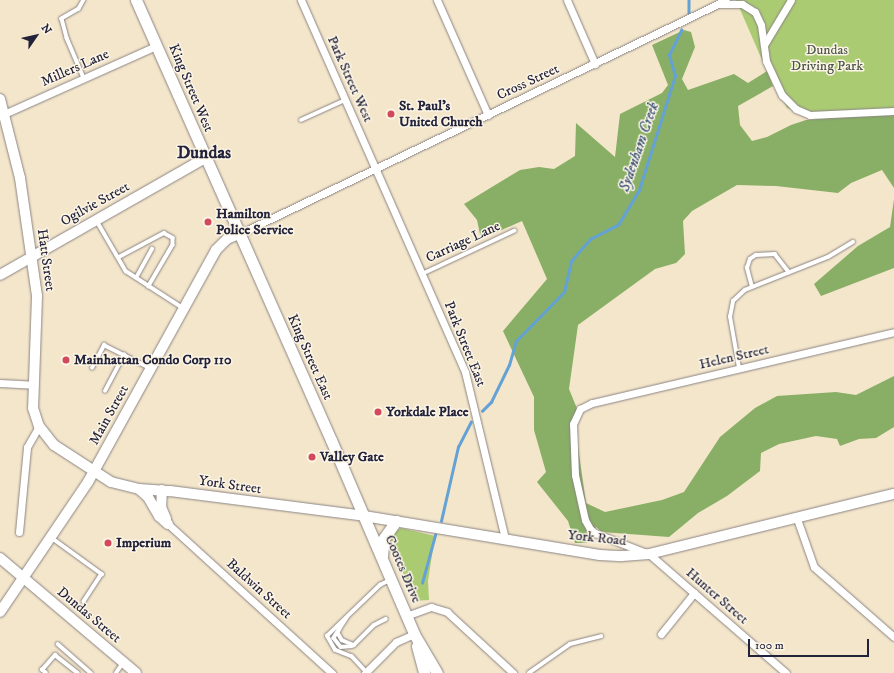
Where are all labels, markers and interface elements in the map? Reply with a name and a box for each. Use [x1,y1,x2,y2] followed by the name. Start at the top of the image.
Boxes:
[16,16,56,56] north arrow
[38,22,54,37] text: N
[324,33,376,125] street label: Park Street West
[165,42,217,134] street label: King Street West
[791,42,863,74] park label: Dundas Driving Park
[38,46,112,90] street label: Millers Lane
[494,60,562,104] street label: Cross Street
[399,98,483,130] place label: St. Paul's United Church
[615,100,663,194] water label: Sydenham Creek
[386,109,396,119] marker: St. Paul's United Church
[177,142,231,164] district label: Dundas
[58,178,132,230] street label: Ogilvie Street
[216,206,293,238] place label: Hamilton Police Service
[203,217,213,227] marker: Hamilton Police Service
[423,217,503,267] street label: Carriage Lane
[33,228,59,292] street label: Hatt Street
[440,299,490,389] street label: Park Street East
[284,312,336,402] street label: King Street East
[698,341,770,373] street label: Helen Street
[74,352,231,368] place label: Mainhattan Condo Corp 110
[61,355,71,365] marker: Mainhattan Condo Corp 110
[86,382,132,448] street label: Main Street
[386,404,469,420] place label: Yorkdale Place
[373,407,383,417] marker: Yorkdale Place
[320,449,384,465] place label: Valley Gate
[307,452,317,462] marker: Valley Gate
[198,472,262,498] street label: York Street
[567,527,627,549] street label: York Road
[381,533,425,605] street label: Cootes Drive
[116,535,171,551] place label: Imperium
[103,538,113,548] marker: Imperium
[223,555,295,623] street label: Baldwin Street
[682,564,752,628] street label: Hunter Street
[54,583,124,647] street label: Dundas Street
[750,631,871,657] scale bar
[755,638,784,653] text: 100 m

